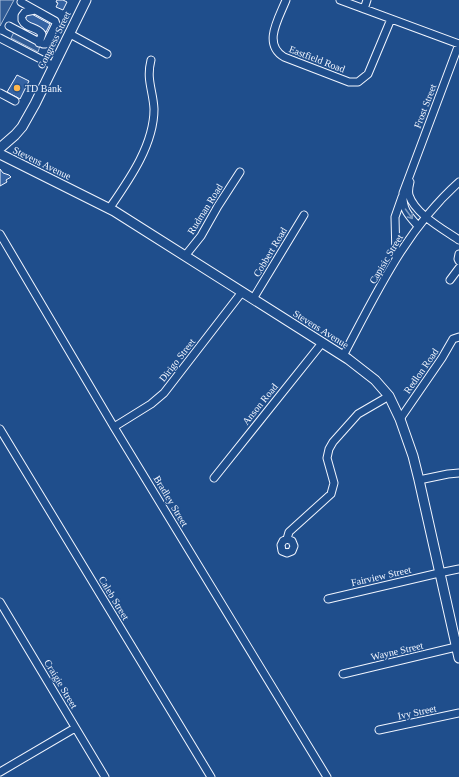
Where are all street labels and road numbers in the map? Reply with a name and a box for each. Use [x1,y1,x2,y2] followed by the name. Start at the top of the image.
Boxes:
[35,9,73,71] street label: Congress Street
[287,43,347,75] street label: Eastfield Road
[412,82,439,130] street label: Frost Street
[11,144,73,182] street label: Stevens Avenue
[185,182,225,236] street label: Rudman Road
[251,225,289,279] street label: Cobbert Road
[367,232,405,286] street label: Capisic Street
[291,308,351,351] street label: Stevens Avenue
[157,336,197,384] street label: Dirigo Street
[401,346,441,396] street label: Redlon Road
[240,381,280,427] street label: Anson Road
[151,474,191,529] street label: Bradley Street
[350,564,412,588] street label: Fairview Street
[97,574,131,622] street label: Caleb Street
[370,640,424,662] street label: Wayne Street
[42,657,80,711] street label: Craigie Street
[397,703,438,721] street label: Ivy Street

